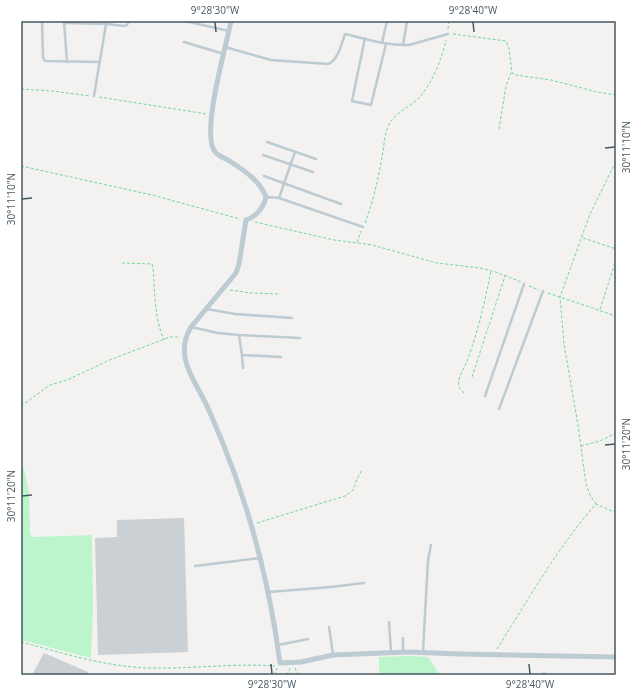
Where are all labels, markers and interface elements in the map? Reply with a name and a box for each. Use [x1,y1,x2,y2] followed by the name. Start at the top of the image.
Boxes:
[191,3,240,17] text: 9°28'30"W
[449,3,498,17] text: 9°28'40"W
[619,121,633,173] text: 30°11'10"N
[4,173,18,225] text: 30°11'10"N
[619,418,633,470] text: 30°11'20"N
[4,470,18,522] text: 30°11'20"N
[248,677,297,691] text: 9°28'30"W
[506,677,555,691] text: 9°28'40"W

